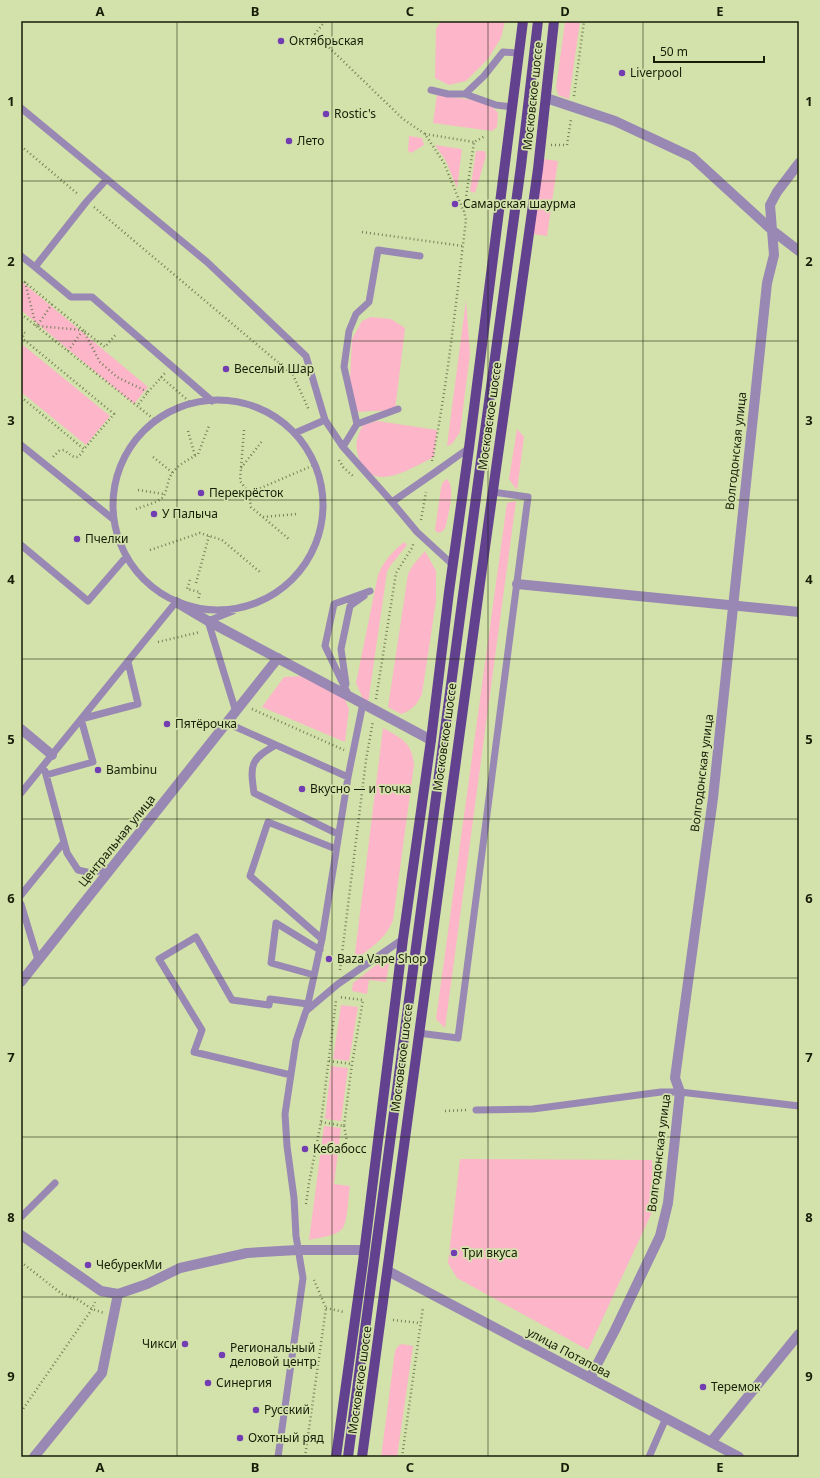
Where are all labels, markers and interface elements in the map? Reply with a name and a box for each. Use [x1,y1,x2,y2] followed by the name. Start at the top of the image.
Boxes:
[96,2,105,20] text: A
[251,2,259,20] text: B
[406,2,414,20] text: C
[560,2,570,20] text: D
[716,2,724,20] text: E
[289,32,364,49] place label: Октябрьская
[276,36,286,46] marker: Октябрьская
[654,38,764,64] scale bar
[518,41,547,151] street label: Московское шоссе
[660,43,688,60] text: 50 m
[630,64,682,81] place label: Liverpool
[617,68,627,78] marker: Liverpool
[7,92,15,110] text: 1
[805,92,813,110] text: 1
[334,105,376,122] place label: Rostic's
[321,109,331,119] marker: Rostic's
[297,132,324,149] place label: Лето
[284,136,294,146] marker: Лето
[463,195,576,212] place label: Самарская шаурма
[450,199,460,209] marker: Самарская шаурма
[7,252,15,270] text: 2
[805,252,813,270] text: 2
[234,360,314,377] place label: Веселый Шар
[474,360,506,471] street label: Московское шоссе
[221,364,231,374] marker: Веселый Шар
[721,391,750,511] street label: Волгодонская улица
[7,411,15,429] text: 3
[805,411,813,429] text: 3
[209,484,284,501] place label: Перекрёсток
[196,488,206,498] marker: Перекрёсток
[162,505,218,522] place label: У Палыча
[149,509,159,519] marker: У Палыча
[85,530,128,547] place label: Пчелки
[72,534,82,544] marker: Пчелки
[7,570,15,588] text: 4
[805,570,813,588] text: 4
[429,681,461,792] street label: Московское шоссе
[686,713,717,833] street label: Волгодонская улица
[175,715,237,732] place label: Пятёрочка
[162,719,172,729] marker: Пятёрочка
[7,730,15,748] text: 5
[805,730,813,748] text: 5
[106,761,157,778] place label: Bambinu
[93,765,103,775] marker: Bambinu
[310,780,412,797] place label: Вкусно — и точка
[297,784,307,794] marker: Вкусно — и точка
[74,791,159,890] street label: Центральная улица
[7,889,15,907] text: 6
[805,889,813,907] text: 6
[337,950,427,967] place label: Baza Vape Shop
[324,954,334,964] marker: Baza Vape Shop
[386,1002,417,1113] street label: Московское шоссе
[7,1048,15,1066] text: 7
[805,1048,813,1066] text: 7
[643,1093,674,1213] street label: Волгодонская улица
[313,1140,367,1157] place label: Кебабосс
[300,1144,310,1154] marker: Кебабосс
[7,1208,15,1226] text: 8
[805,1208,813,1226] text: 8
[462,1244,518,1261] place label: Три вкуса
[449,1248,459,1258] marker: Три вкуса
[96,1256,162,1273] place label: ЧебурекМи
[83,1260,93,1270] marker: ЧебурекМи
[524,1323,614,1382] street label: улица Потапова
[344,1324,376,1435] street label: Московское шоссе
[142,1335,177,1352] place label: Чикси
[180,1339,190,1349] marker: Чикси
[230,1339,317,1370] place label: Региональный деловой центр
[217,1350,227,1360] marker: Региональный деловой центр
[7,1367,15,1385] text: 9
[805,1367,813,1385] text: 9
[216,1374,272,1391] place label: Синергия
[203,1378,213,1388] marker: Синергия
[711,1378,761,1395] place label: Теремок
[698,1382,708,1392] marker: Теремок
[264,1401,310,1418] place label: Русский
[251,1405,261,1415] marker: Русский
[248,1429,325,1446] place label: Охотный ряд
[235,1433,245,1443] marker: Охотный ряд
[96,1458,105,1476] text: A
[251,1458,259,1476] text: B
[406,1458,414,1476] text: C
[560,1458,570,1476] text: D
[716,1458,724,1476] text: E

